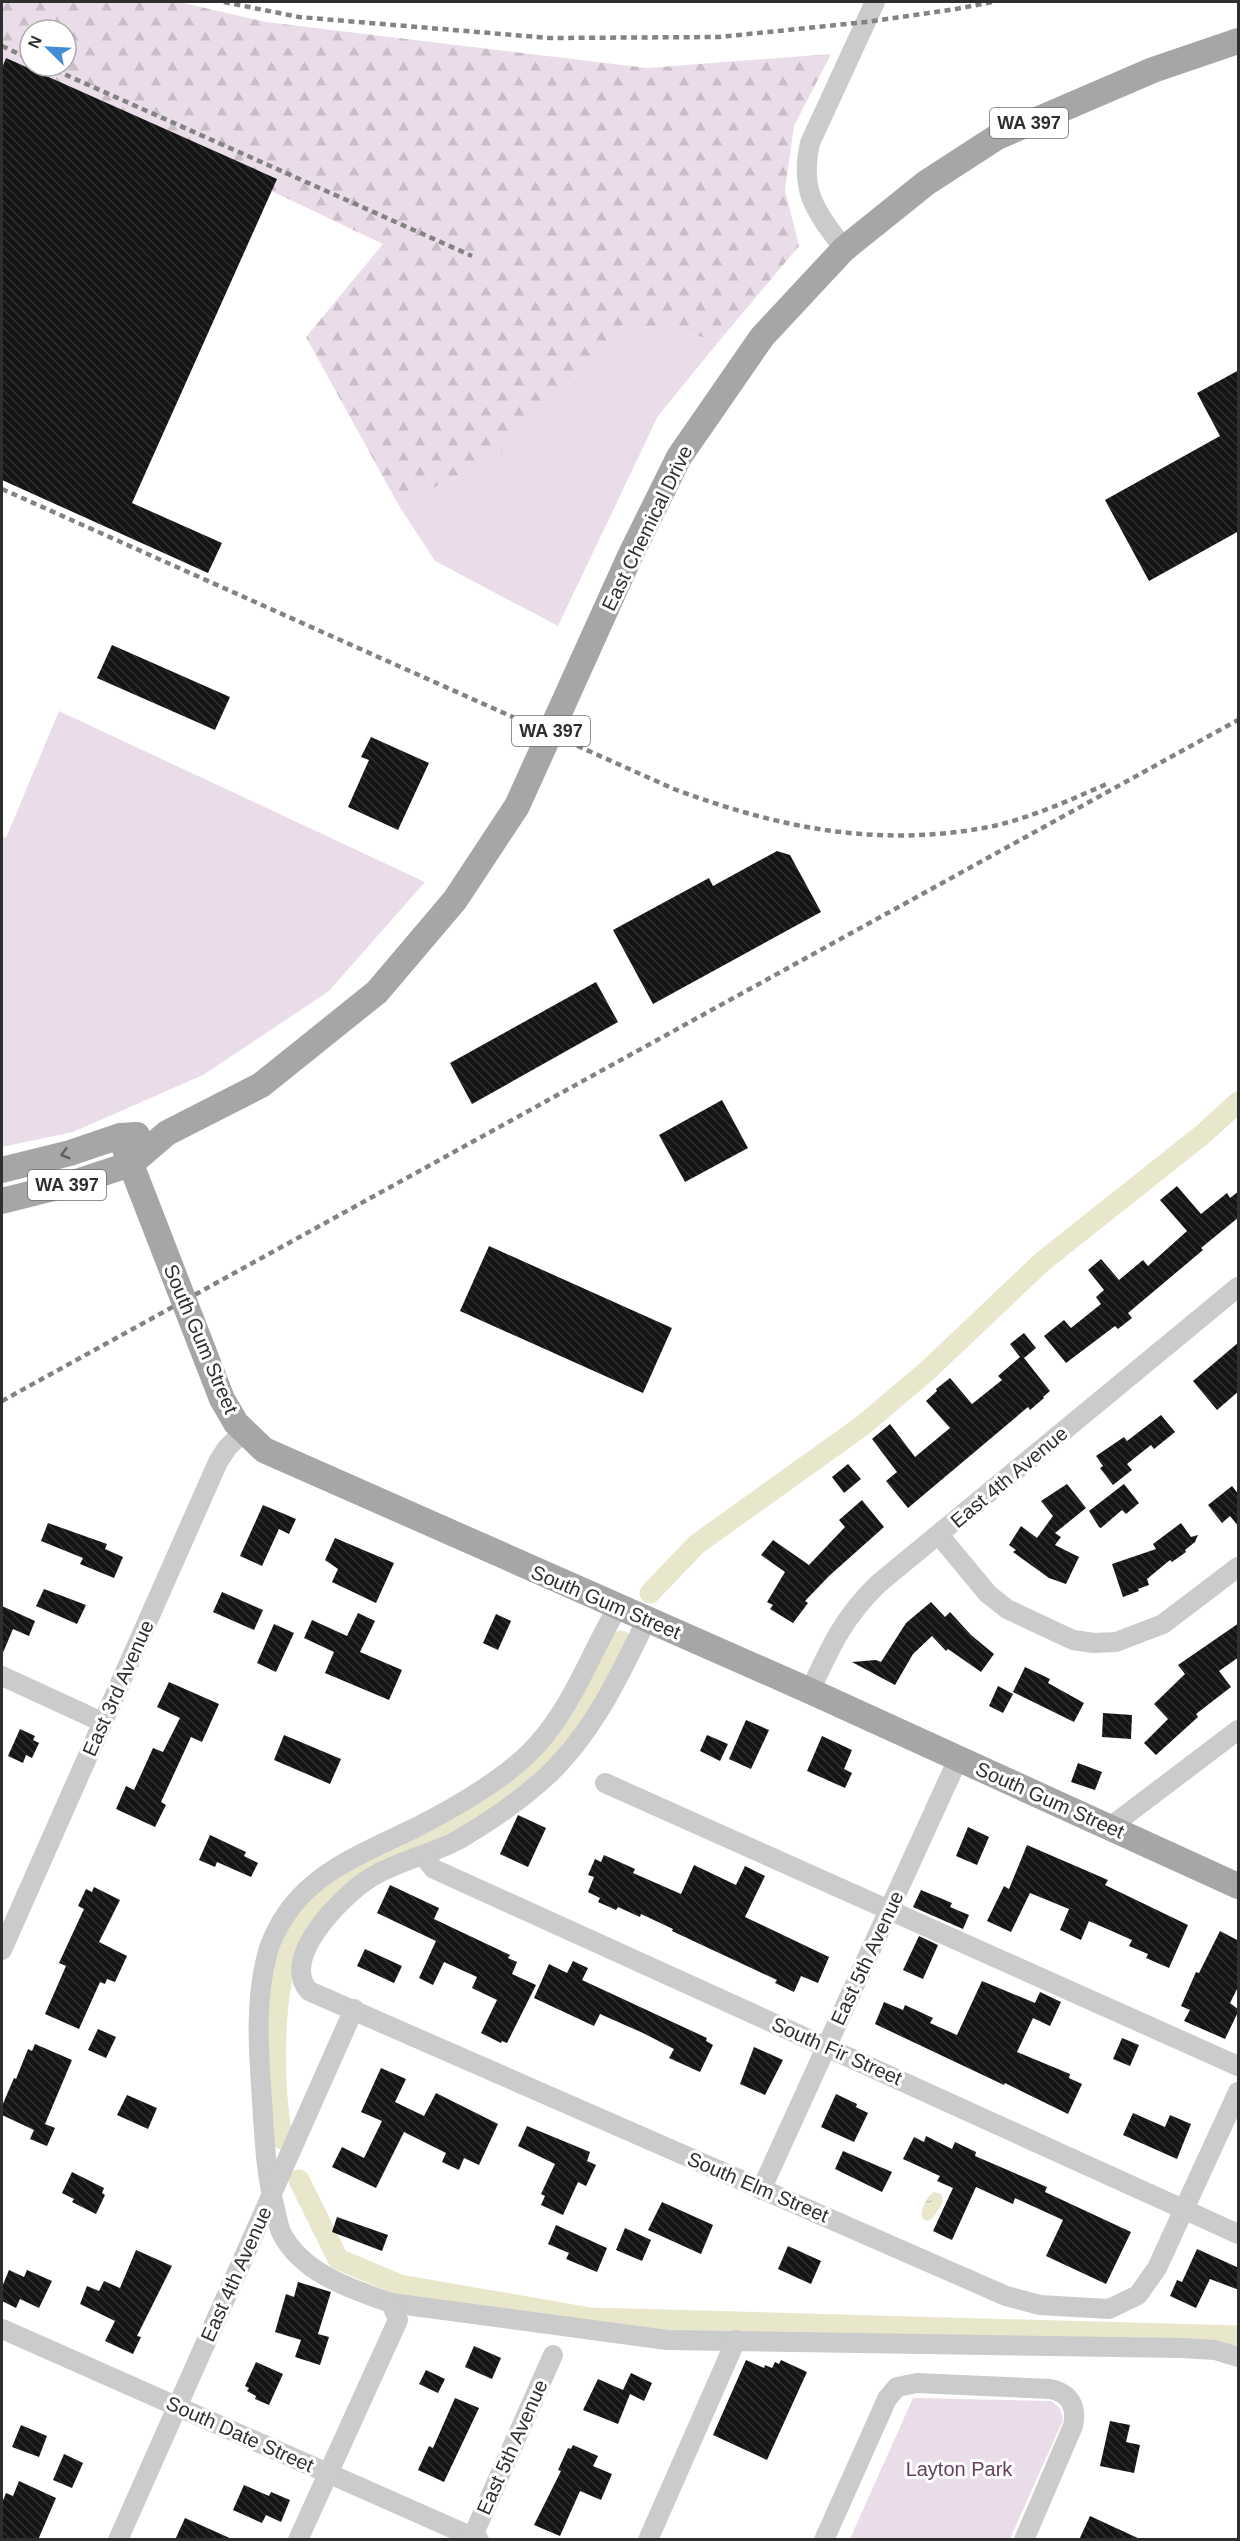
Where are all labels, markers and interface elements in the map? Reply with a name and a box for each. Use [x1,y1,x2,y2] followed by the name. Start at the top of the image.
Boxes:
[18,18,78,78] north arrow
[25,33,45,51] text: N
[990,108,1068,138] road number: WA 397
[597,442,697,614] street label: East Chemical Drive
[512,716,590,746] road number: WA 397
[60,1147,70,1159] one-way arrow
[28,1170,106,1200] road number: WA 397
[160,1261,243,1417] street label: South Gum Street
[946,1422,1072,1532] street label: East 4th Avenue
[528,1561,684,1644] street label: South Gum Street
[78,1617,158,1759] street label: East 3rd Avenue
[972,1757,1128,1843] street label: South Gum Street
[826,1888,908,2028] street label: East 5th Avenue
[769,2012,906,2090] street label: South Fir Street
[684,2147,832,2227] street label: South Elm Street
[196,2203,276,2345] street label: East 4th Avenue
[472,2376,552,2518] street label: East 5th Avenue
[163,2392,317,2477] street label: South Date Street
[906,2458,1013,2480] park label: Layton Park

